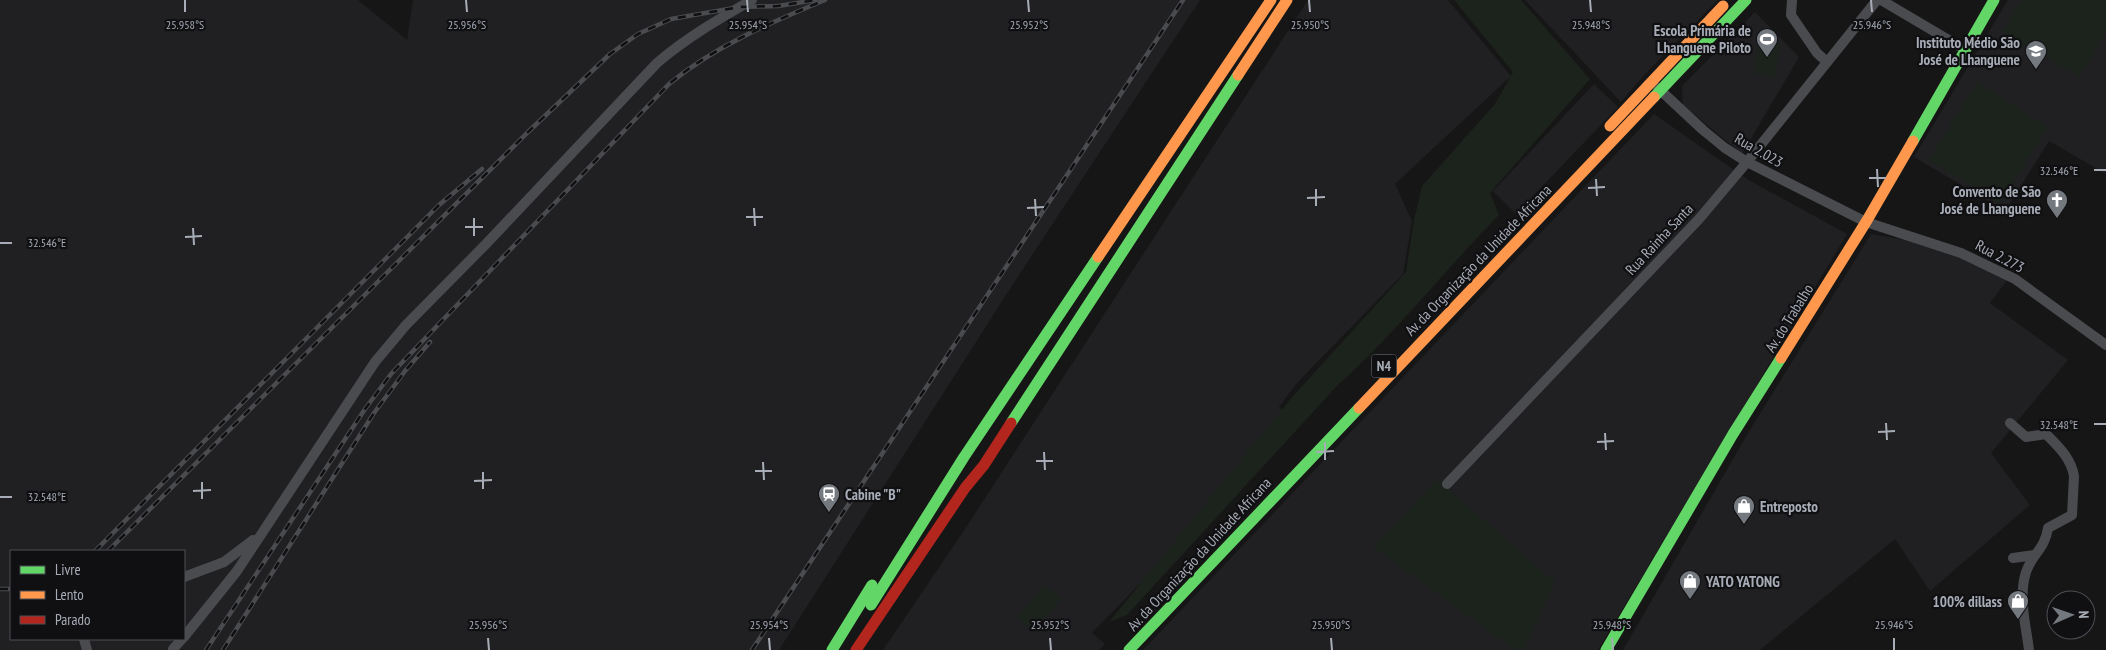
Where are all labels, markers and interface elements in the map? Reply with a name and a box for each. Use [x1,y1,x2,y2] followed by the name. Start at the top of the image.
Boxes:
[166,17,204,32] text: 25.958°S
[448,17,486,32] text: 25.956°S
[729,17,767,32] text: 25.954°S
[1010,17,1048,32] text: 25.952°S
[1291,17,1329,32] text: 25.950°S
[1572,17,1610,32] text: 25.948°S
[1853,17,1891,32] text: 25.946°S
[1654,21,1751,57] place label: Escola Primária de Lhanguene Piloto
[1755,27,1779,58] sports icon: Escola Primária de Lhanguene Piloto
[1916,33,2020,69] place label: Instituto Médio São José de Lhanguene
[2024,39,2048,70] school or university icon: Instituto Médio São José de Lhanguene
[1731,129,1787,171] street label: Rua 2.023
[2040,163,2078,178] text: 32.546°E
[1401,180,1555,340] street label: Av. da Organização da Unidade Africana
[1939,182,2041,218] place label: Convento de São José de Lhanguene
[2045,188,2069,219] church icon: Convento de São José de Lhanguene
[1621,199,1697,279] street label: Rua Rainha Santa
[28,235,66,250] text: 32.546°E
[1972,235,2028,277] street label: Rua 2.273
[1761,280,1817,356] street label: Av. do Trabalho
[1372,354,1396,378] road number: N4
[2040,417,2078,432] text: 32.548°E
[1123,473,1275,635] street label: Av. da Organização da Unidade Africana
[817,482,841,513] station icon: Cabine "B"
[845,485,901,504] place label: Cabine "B"
[28,489,66,504] text: 32.548°E
[1732,494,1756,525] shop icon: Entreposto
[1760,497,1818,516] place label: Entreposto
[10,550,185,640] legend
[55,560,81,579] text: Livre
[1678,569,1702,600] shop icon: YATO YATONG
[1705,572,1780,591] place label: YATO YATONG
[55,585,84,604] text: Lento
[2006,589,2030,620] shop icon: 100% dillass
[2046,590,2096,640] north arrow
[1933,592,2002,611] place label: 100% dillass
[55,610,90,629] text: Parado
[2075,610,2093,619] text: N
[469,617,507,632] text: 25.956°S
[750,617,788,632] text: 25.954°S
[1031,617,1069,632] text: 25.952°S
[1312,617,1350,632] text: 25.950°S
[1593,617,1631,632] text: 25.948°S
[1875,617,1913,632] text: 25.946°S

